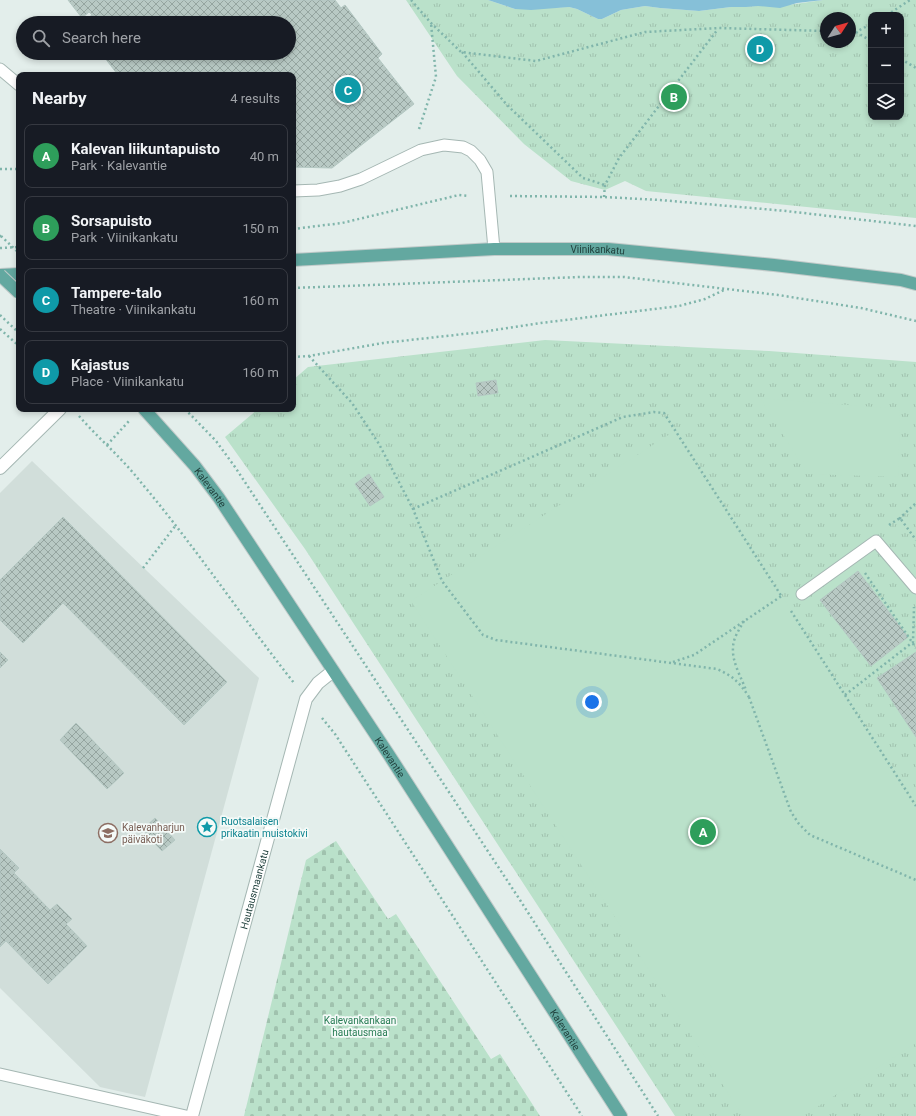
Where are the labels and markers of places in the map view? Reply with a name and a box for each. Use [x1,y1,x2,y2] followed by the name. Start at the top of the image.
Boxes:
[747,34,773,64] pin: D
[335,75,361,105] pin: C
[661,82,687,112] pin: B
[196,816,218,838] place icon: Ruotsalaisen prikaatin muistokivi
[221,816,308,839] place label: Ruotsalaisen prikaatin muistokivi
[690,817,716,847] pin: A
[97,822,119,844] school or university icon: Kalevanharjun päiväkoti
[122,822,185,845] place label: Kalevanharjun päiväkoti

